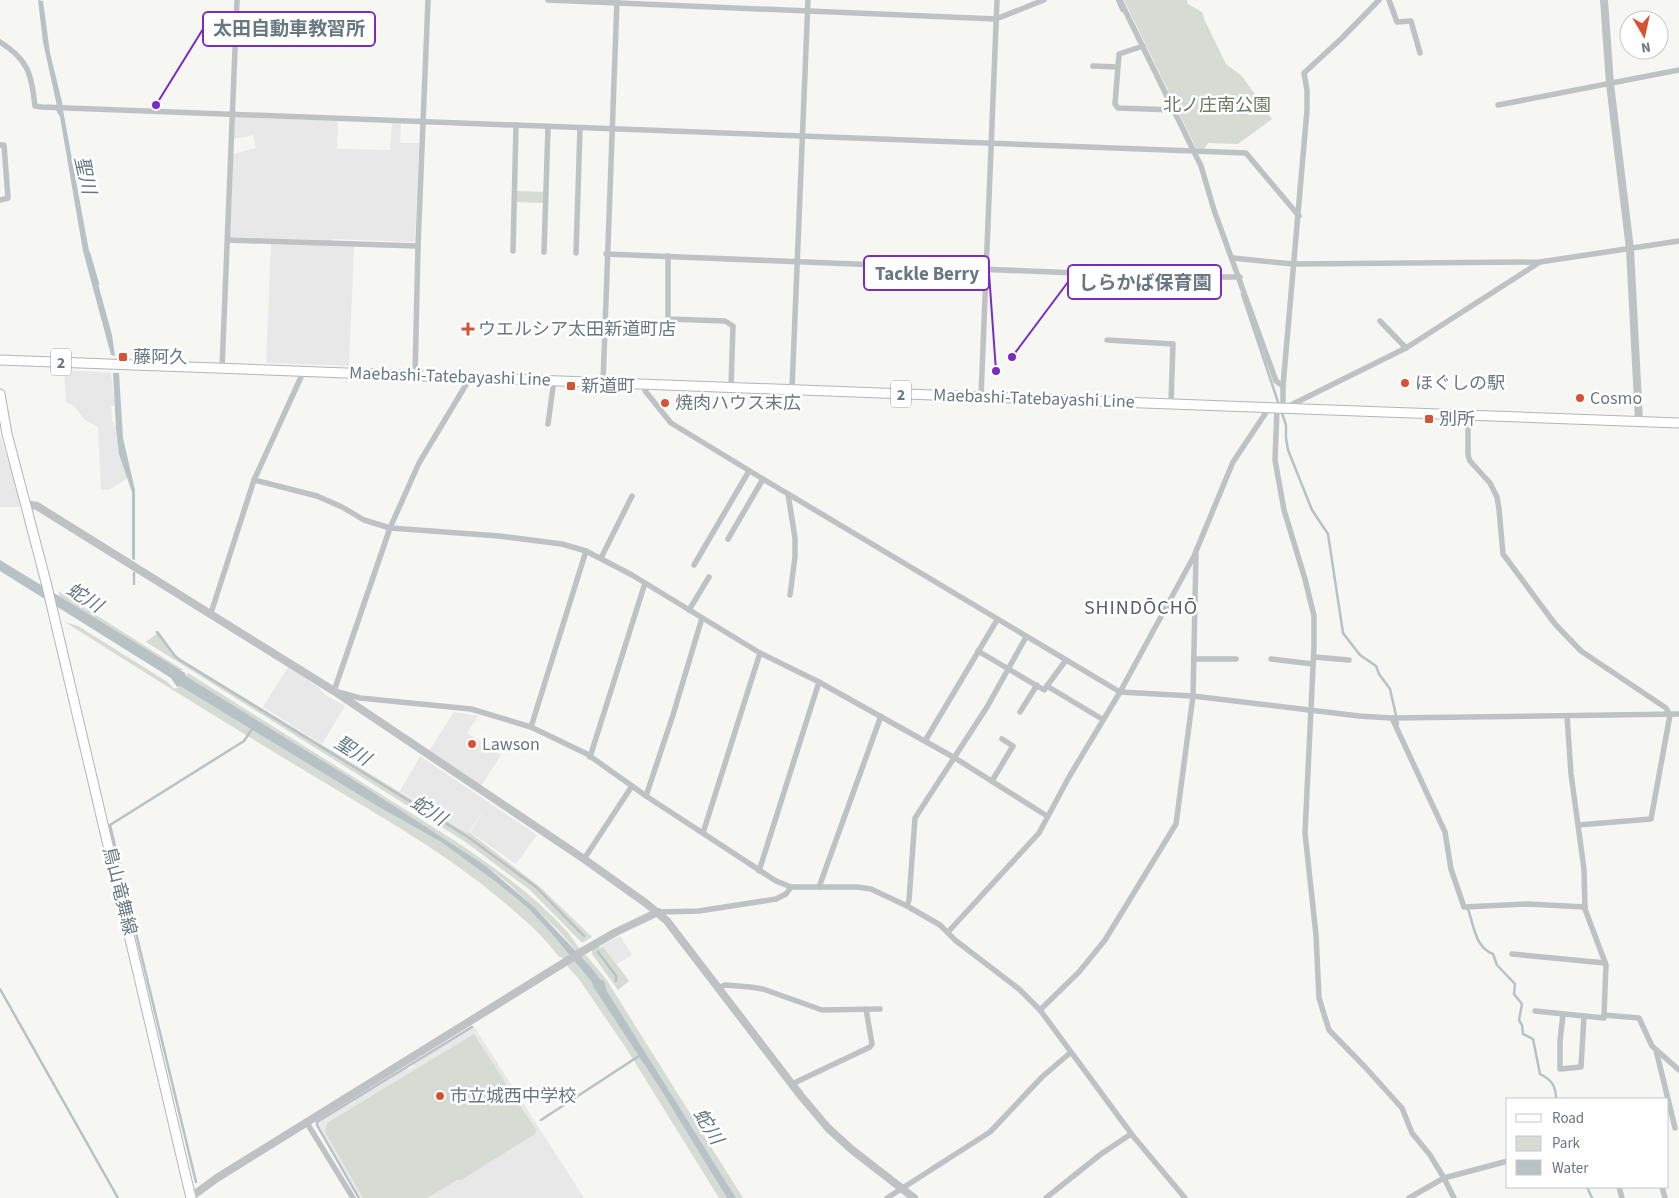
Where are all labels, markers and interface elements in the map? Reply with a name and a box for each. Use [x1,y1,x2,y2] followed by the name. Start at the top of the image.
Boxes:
[1619,10,1669,60] north arrow
[203,12,375,46] callout: 太田自動車教習所
[213,16,365,43] text: 太田自動車教習所
[1640,36,1652,57] text: N
[1163,93,1271,118] park label: 北ノ庄南公園
[67,154,102,199] water label: 聖川
[864,256,989,290] callout: Tackle Berry
[875,261,979,288] text: Tackle Berry
[1068,265,1221,299] callout: しらかば保育園
[1078,270,1212,297] text: しらかば保育園
[478,317,676,342] place label: ウエルシア太田新道町店
[462,323,474,335] marker: ウエルシア太田新道町店
[133,345,187,370] place label: 藤阿久
[51,348,71,376] road number: 2
[117,351,129,363] marker: 藤阿久
[349,360,551,393] street label: Maebashi-Tatebayashi Line
[1415,371,1505,396] place label: ほぐしの駅
[581,374,635,399] place label: 新道町
[1399,377,1411,389] marker: ほぐしの駅
[565,380,577,392] marker: 新道町
[891,380,911,408] road number: 2
[933,382,1135,415] street label: Maebashi-Tatebayashi Line
[1590,386,1642,411] place label: Cosmo
[675,391,801,416] place label: 焼肉ハウス末広
[1574,392,1586,404] marker: Cosmo
[659,397,671,409] marker: 焼肉ハウス末広
[1439,407,1475,432] place label: 別所
[1423,413,1435,425] marker: 別所
[61,577,109,621] water label: 蛇川
[1084,594,1198,622] district label: SHINDŌCHŌ
[329,730,377,774] water label: 聖川
[482,732,540,757] place label: Lawson
[466,738,478,750] marker: Lawson
[405,790,453,834] water label: 蛇川
[96,844,143,938] street label: 鳥山竜舞線
[450,1084,576,1109] place label: 市立城西中学校
[434,1090,446,1102] marker: 市立城西中学校
[1506,1098,1669,1188] legend
[686,1104,730,1152] water label: 蛇川
[1552,1108,1584,1129] text: Road
[1552,1133,1581,1154] text: Park
[1552,1158,1589,1179] text: Water

